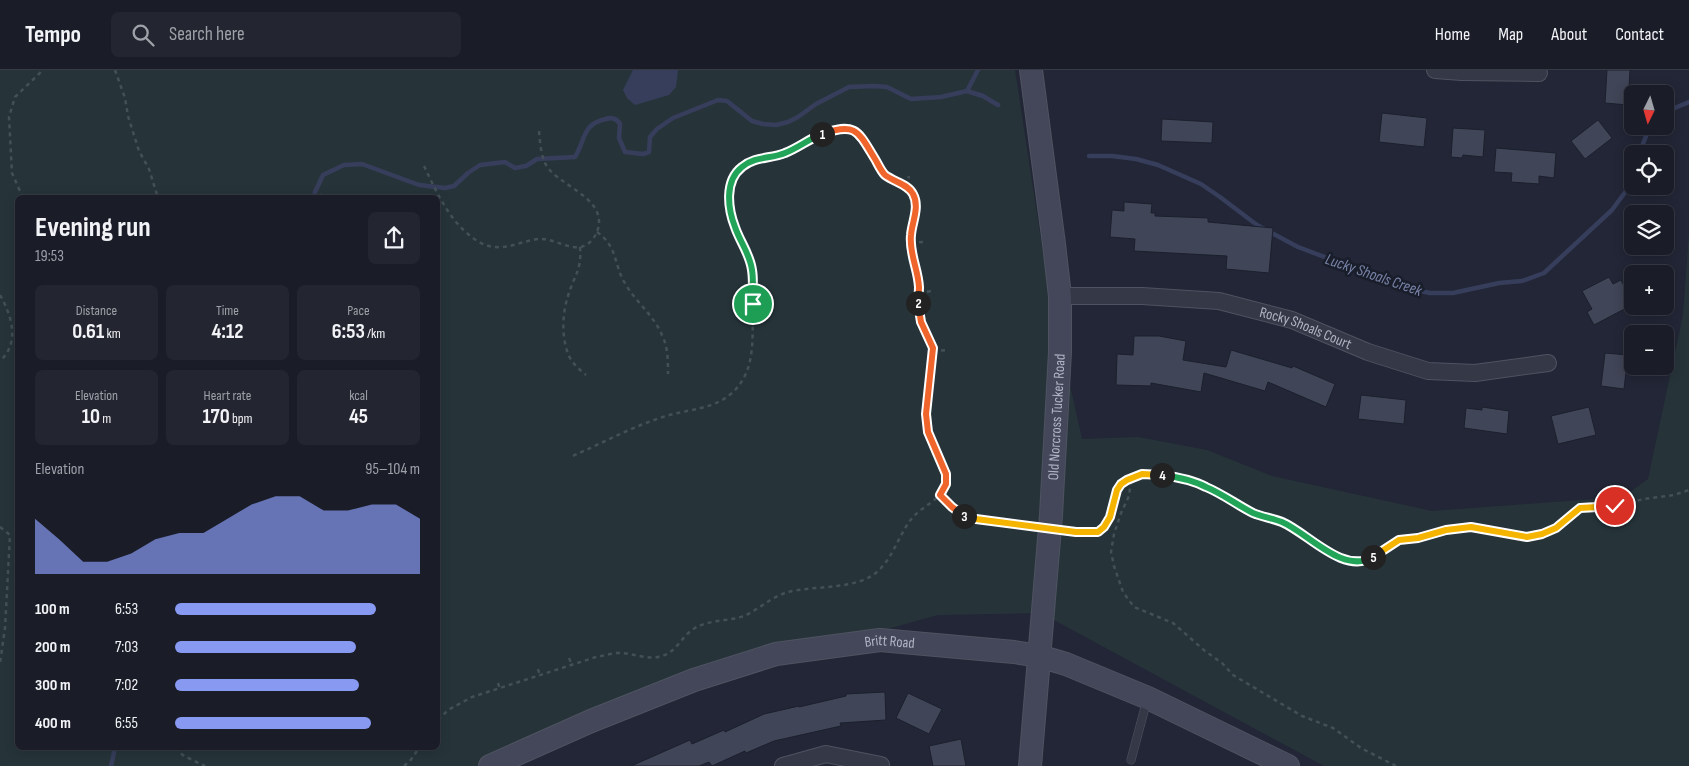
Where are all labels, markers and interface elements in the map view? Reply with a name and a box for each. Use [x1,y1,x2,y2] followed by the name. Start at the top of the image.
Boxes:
[111,12,461,57] search box
[25,20,81,49] text: Tempo
[129,21,157,49] icon: search
[169,23,245,46] text: Search here
[1435,24,1470,45] text: Home
[1498,24,1523,45] text: Map
[1551,24,1587,45] text: About
[1615,24,1664,45] text: Contact
[1624,85,1674,135] north arrow
[1624,85,1674,375] map controls
[810,122,834,146] pin: 1
[820,126,825,143] text: 1
[1624,145,1674,195] button: locate
[1624,205,1674,255] button: layers
[35,211,151,244] text: Evening run
[368,212,420,264] button: share
[35,247,64,266] text: 19:53
[1323,250,1425,301] water label: Lucky Shoals Creek
[1624,265,1674,315] button: +
[732,283,774,325] pin
[739,290,767,318] icon: arrive
[906,290,930,316] pin: 2
[915,295,922,312] text: 2
[76,302,117,319] text: Distance
[216,302,239,319] text: Time
[347,302,370,319] text: Pace
[1257,303,1355,354] street label: Rocky Shoals Court
[72,319,104,344] text: 0.61
[211,319,244,344] text: 4:12
[332,319,365,344] text: 6:53
[104,325,121,342] text: km
[365,325,385,342] text: /km
[1624,325,1674,375] button: −
[1044,353,1070,481] street label: Old Norcross Tucker Road
[75,387,118,404] text: Elevation
[204,387,251,404] text: Heart rate
[349,387,368,404] text: kcal
[82,404,100,429] text: 10
[203,404,230,429] text: 170
[349,404,368,429] text: 45
[100,410,111,427] text: m
[230,410,253,427] text: bpm
[35,460,84,479] text: Elevation
[365,460,420,479] text: 95–104 m
[1150,462,1174,488] pin: 4
[1159,467,1166,484] text: 4
[1594,485,1636,527] pin
[1601,492,1629,520] icon: check
[952,504,976,528] pin: 3
[961,508,968,525] text: 3
[1360,544,1386,570] pin: 5
[1370,549,1377,566] text: 5
[35,600,70,619] text: 100 m
[115,600,138,619] text: 6:53
[863,631,915,653] street label: Britt Road
[35,638,70,657] text: 200 m
[115,638,138,657] text: 7:03
[35,676,71,695] text: 300 m
[115,676,138,695] text: 7:02
[35,714,71,733] text: 400 m
[115,714,138,733] text: 6:55

